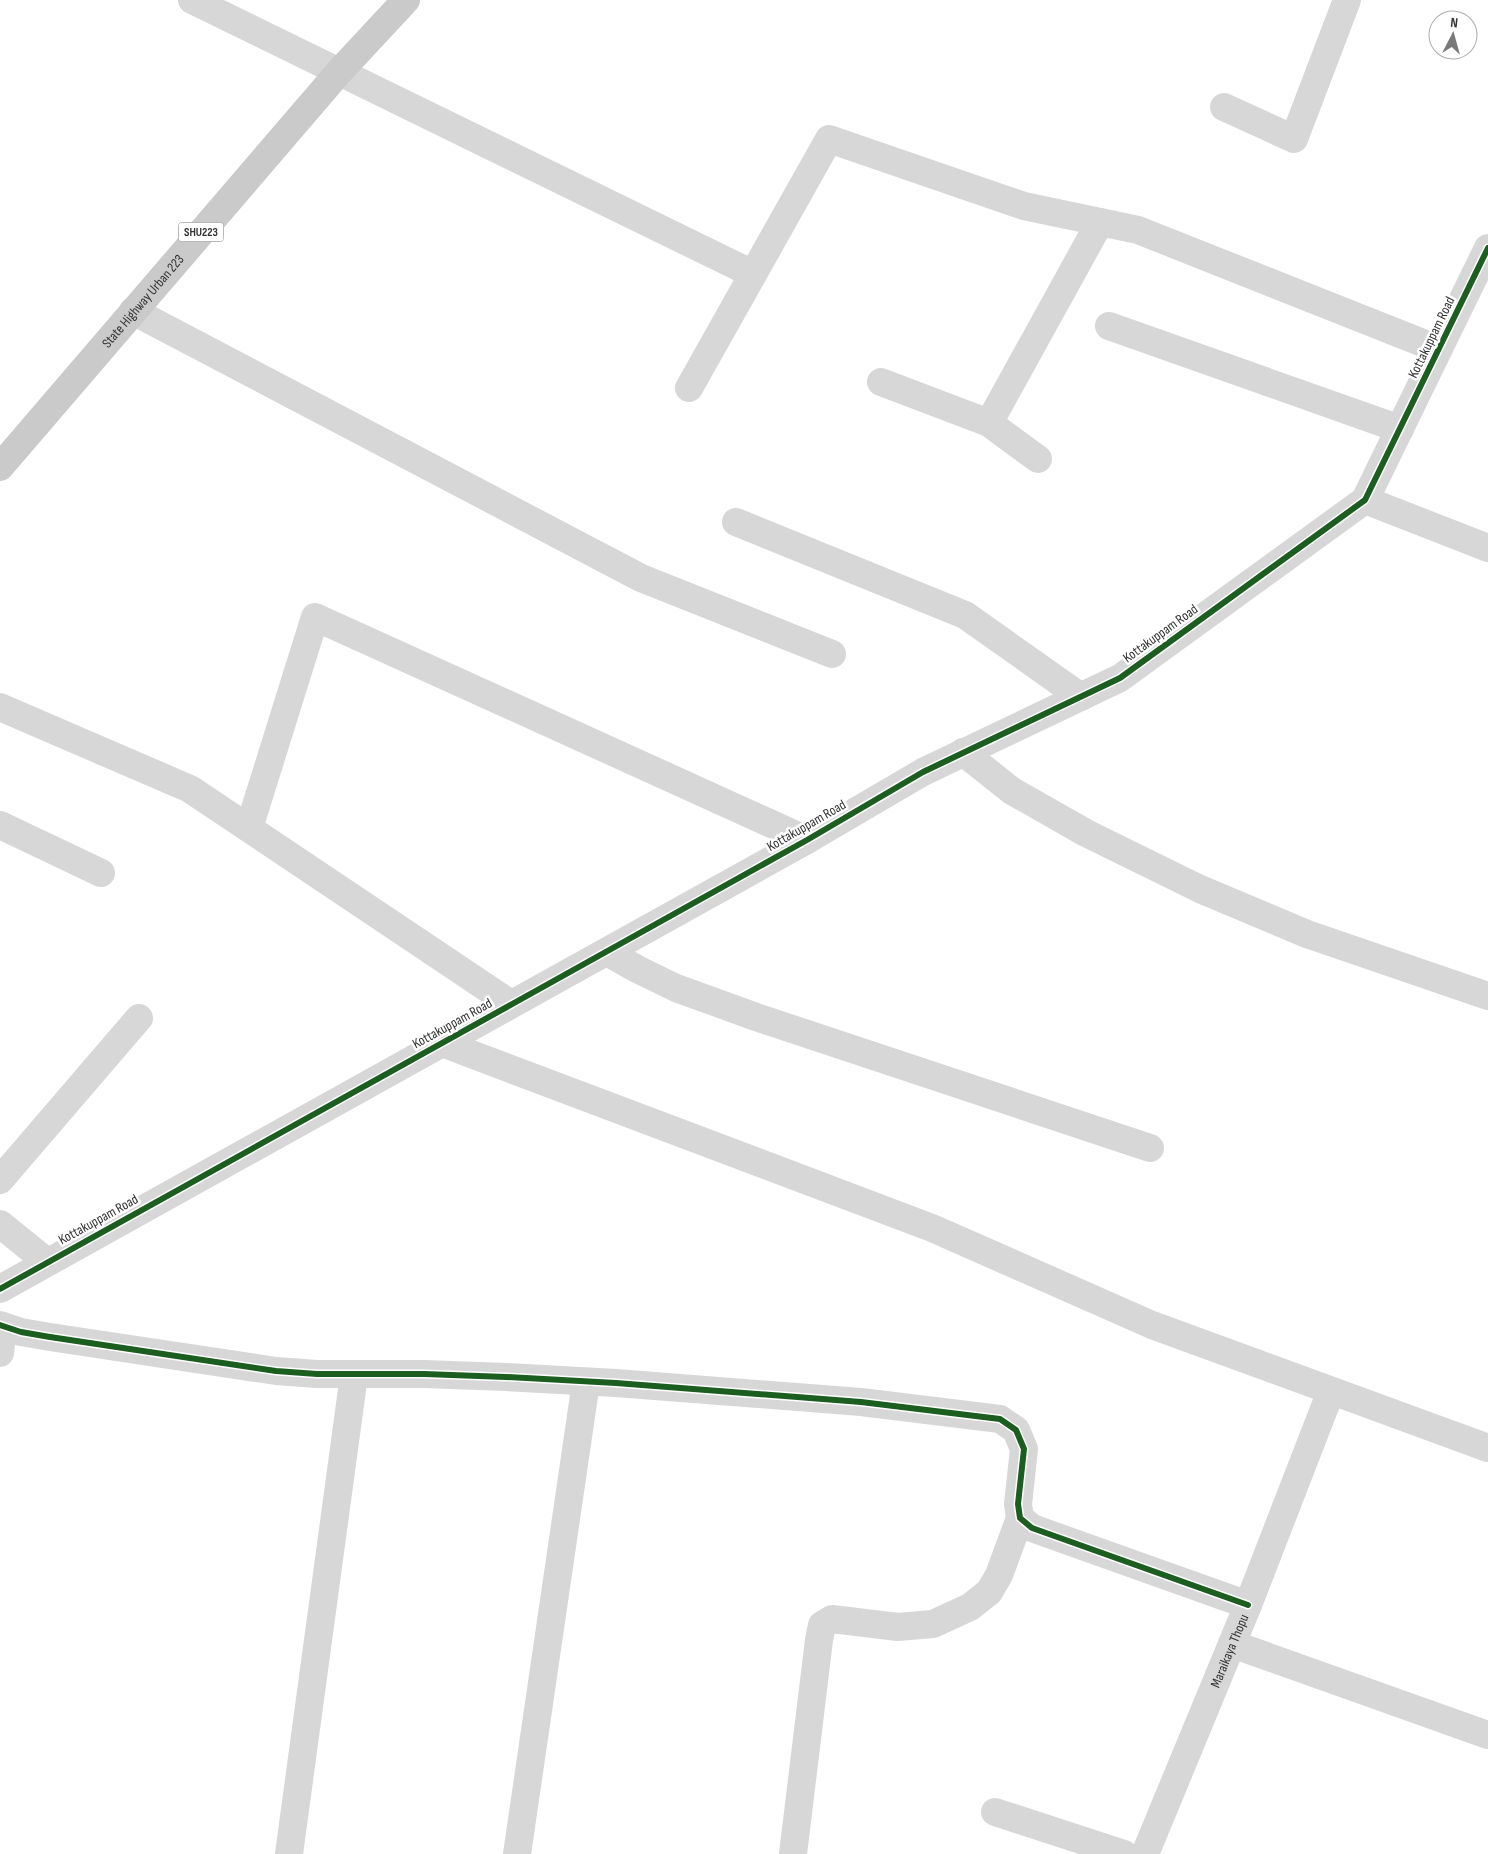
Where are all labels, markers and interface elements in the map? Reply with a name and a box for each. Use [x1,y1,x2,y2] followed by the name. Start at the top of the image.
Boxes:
[1428,10,1478,60] north arrow
[1450,14,1459,31] text: N
[178,222,224,242] road number: SHU223
[98,251,188,351] street label: State Highway Urban 223
[1404,294,1459,381] street label: Kottakuppam Road
[1120,600,1201,666] street label: Kottakuppam Road
[764,796,849,855] street label: Kottakuppam Road
[409,994,495,1052] street label: Kottakuppam Road
[55,1190,141,1248] street label: Kottakuppam Road
[1207,1611,1252,1690] street label: Maraikaya Thopu

